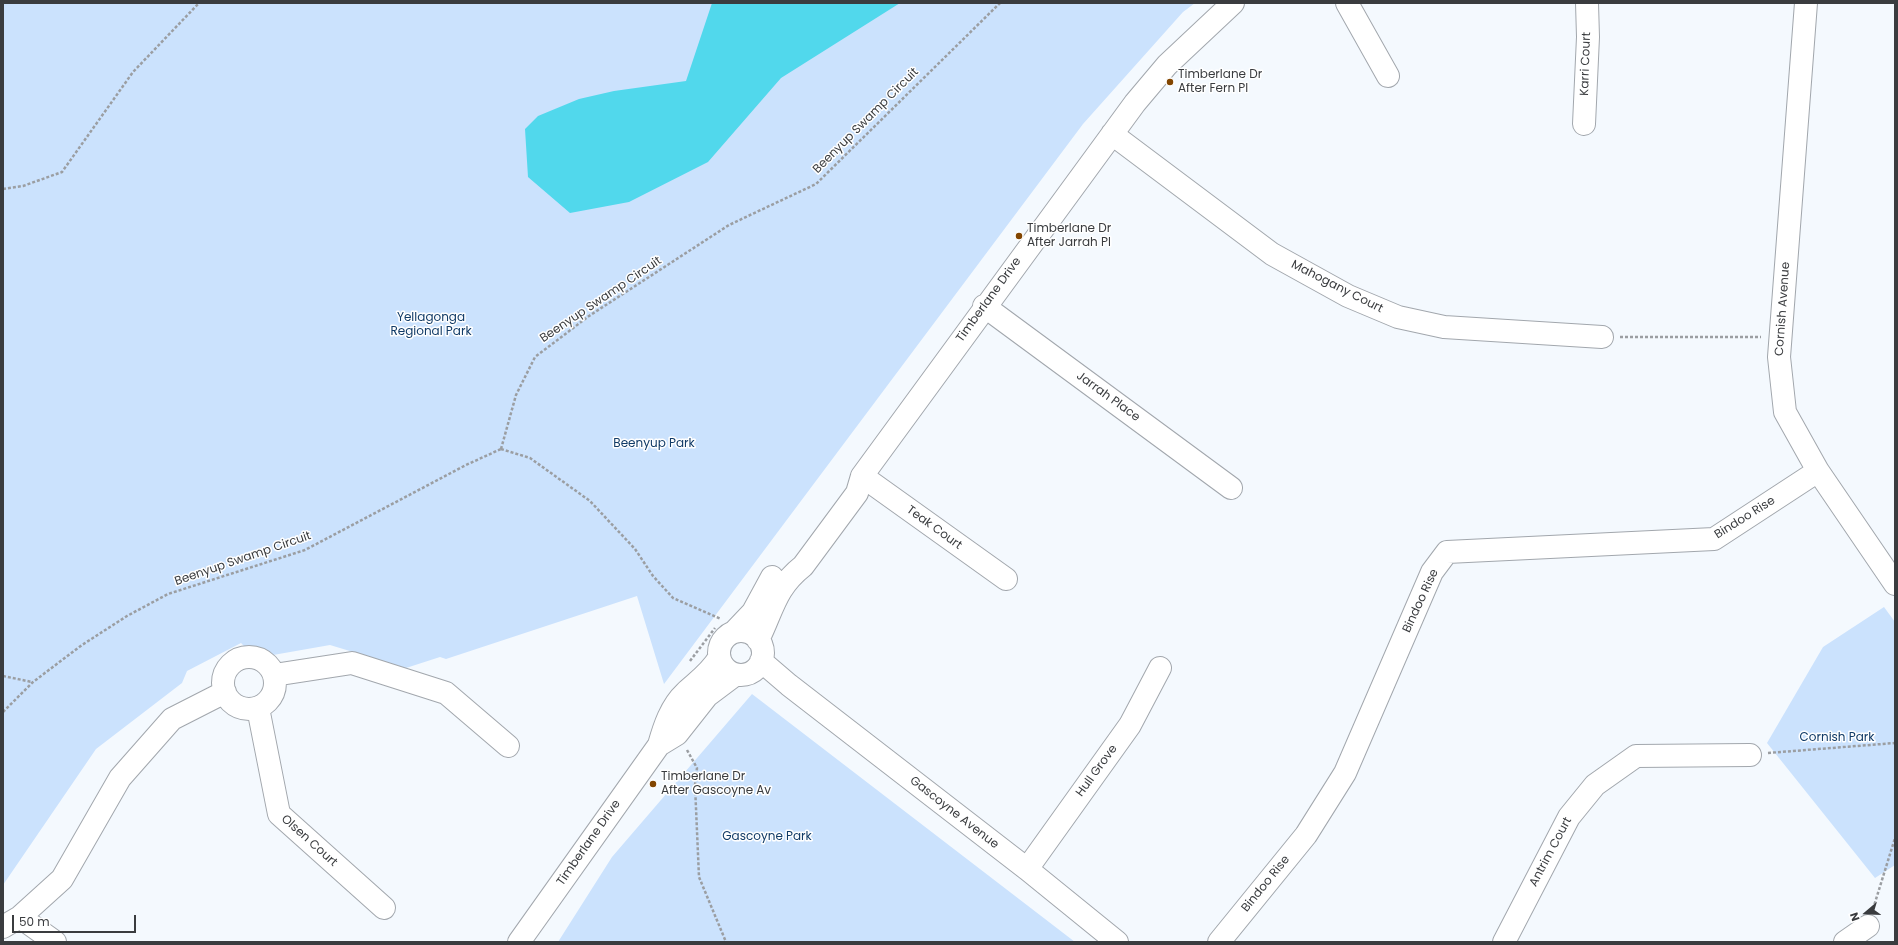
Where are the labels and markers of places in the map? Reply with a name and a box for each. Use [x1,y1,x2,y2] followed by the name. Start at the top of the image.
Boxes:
[1178,68,1262,96] place label: Timberlane Dr After Fern Pl
[1165,77,1175,87] marker: Timberlane Dr After Fern Pl
[1027,222,1111,250] place label: Timberlane Dr After Jarrah Pl
[1014,231,1024,241] marker: Timberlane Dr After Jarrah Pl
[661,770,771,798] place label: Timberlane Dr After Gascoyne Av
[648,779,658,789] marker: Timberlane Dr After Gascoyne Av

